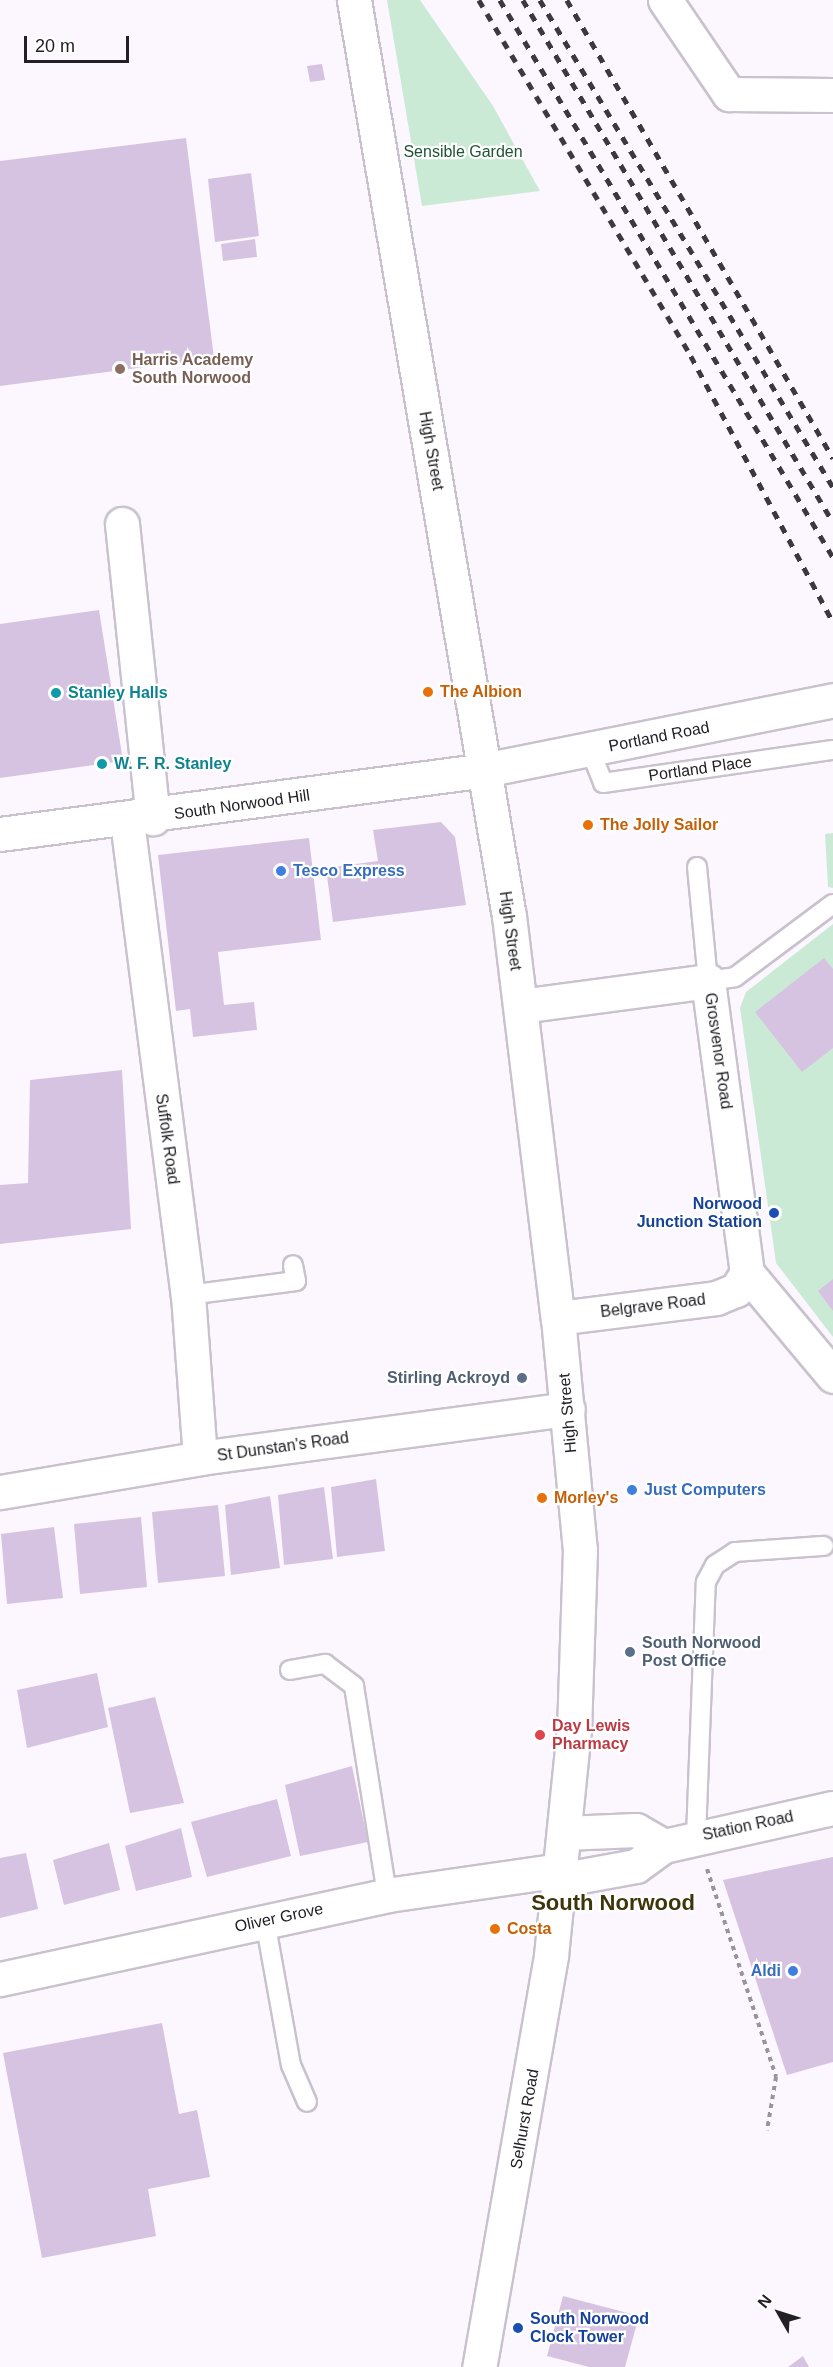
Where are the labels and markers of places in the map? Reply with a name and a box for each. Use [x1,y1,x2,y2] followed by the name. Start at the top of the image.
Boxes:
[132,350,254,388] place label: Harris Academy South Norwood
[113,362,127,376] marker: Harris Academy South Norwood
[440,682,523,702] place label: The Albion
[68,683,168,703] place label: Stanley Halls
[421,685,435,699] marker: The Albion
[49,686,63,700] marker: Stanley Halls
[114,754,231,774] place label: W. F. R. Stanley
[95,757,109,771] marker: W. F. R. Stanley
[600,815,718,835] place label: The Jolly Sailor
[581,818,595,832] marker: The Jolly Sailor
[293,861,405,881] place label: Tesco Express
[274,864,288,878] marker: Tesco Express
[637,1194,762,1232] place label: Norwood Junction Station
[767,1206,781,1220] marker: Norwood Junction Station
[386,1368,510,1388] place label: Stirling Ackroyd
[515,1371,529,1385] marker: Stirling Ackroyd
[644,1480,766,1500] place label: Just Computers
[625,1483,639,1497] marker: Just Computers
[554,1488,618,1508] place label: Morley's
[535,1491,549,1505] marker: Morley's
[642,1633,761,1671] place label: South Norwood Post Office
[623,1645,637,1659] marker: South Norwood Post Office
[552,1716,630,1754] place label: Day Lewis Pharmacy
[533,1728,547,1742] marker: Day Lewis Pharmacy
[507,1919,551,1939] place label: Costa
[488,1922,502,1936] marker: Costa
[751,1961,781,1981] place label: Aldi
[786,1964,800,1978] marker: Aldi
[530,2309,649,2347] place label: South Norwood Clock Tower
[511,2321,525,2335] marker: South Norwood Clock Tower

